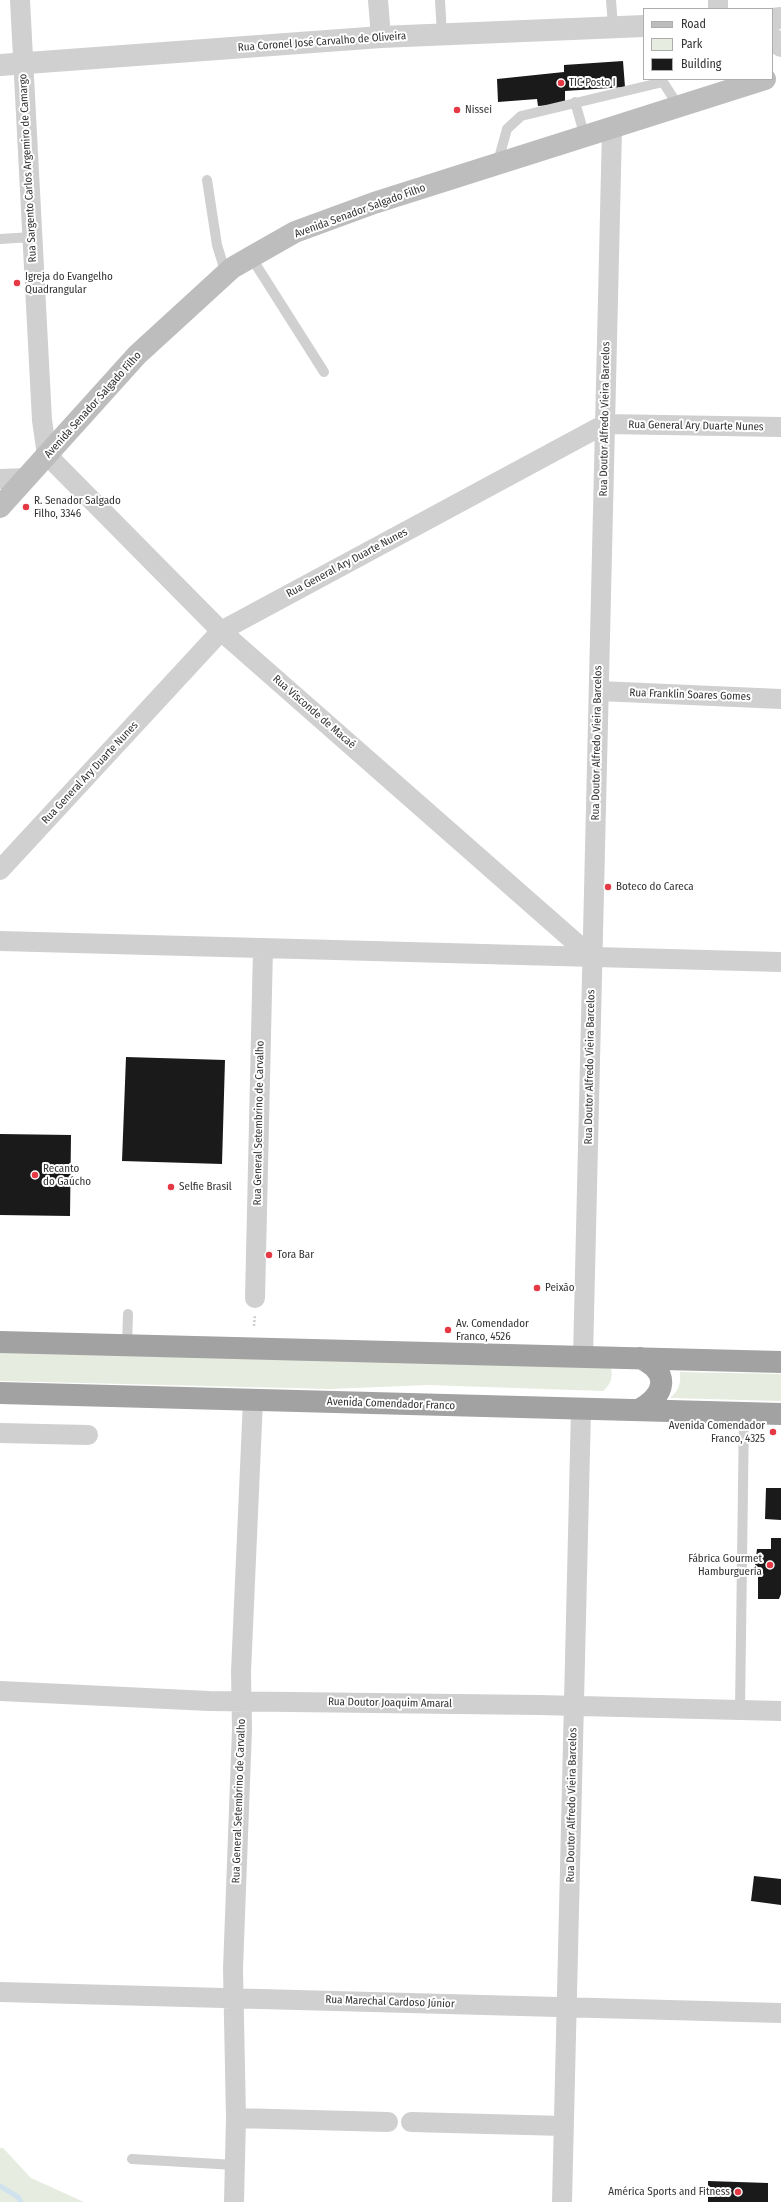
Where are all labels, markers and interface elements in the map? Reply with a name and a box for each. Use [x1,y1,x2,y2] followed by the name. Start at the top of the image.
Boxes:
[643,8,773,80] legend
[681,17,706,31] text: Road
[237,30,407,54] street label: Rua Coronel José Carvalho de Oliveira
[681,37,702,51] text: Park
[681,57,721,71] text: Building
[16,73,40,263] street label: Rua Sargento Carlos Argemiro de Camargo
[569,76,616,90] place label: TIC Posto I
[556,78,566,88] marker: TIC Posto I
[465,103,492,117] place label: Nissei
[452,105,462,115] marker: Nissei
[293,181,427,241] street label: Avenida Senador Salgado Filho
[25,270,113,296] place label: Igreja do Evangelho Quadrangular
[12,278,22,288] marker: Igreja do Evangelho Quadrangular
[597,341,613,497] street label: Rua Doutor Alfredo Vieira Barcelos
[42,349,144,461] street label: Avenida Senador Salgado Filho
[628,418,764,434] street label: Rua General Ary Duarte Nunes
[34,494,121,520] place label: R. Senador Salgado Filho, 3346
[21,502,31,512] marker: R. Senador Salgado Filho, 3346
[284,525,410,601] street label: Rua General Ary Duarte Nunes
[589,665,605,821] street label: Rua Doutor Alfredo Vieira Barcelos
[270,672,358,752] street label: Rua Visconde de Macaé
[629,686,751,704] street label: Rua Franklin Soares Gomes
[39,719,141,827] street label: Rua General Ary Duarte Nunes
[616,880,694,894] place label: Boteco do Careca
[603,882,613,892] marker: Boteco do Careca
[582,989,598,1145] street label: Rua Doutor Alfredo Vieira Barcelos
[251,1040,267,1206] street label: Rua General Setembrino de Carvalho
[43,1162,91,1188] place label: Recanto do Gaúcho
[30,1170,40,1180] marker: Recanto do Gaúcho
[179,1180,232,1194] place label: Selfie Brasil
[166,1182,176,1192] marker: Selfie Brasil
[277,1248,314,1262] place label: Tora Bar
[264,1250,274,1260] marker: Tora Bar
[545,1281,574,1295] place label: Peixão
[532,1283,542,1293] marker: Peixão
[456,1317,529,1343] place label: Av. Comendador Franco, 4526
[443,1325,453,1335] marker: Av. Comendador Franco, 4526
[327,1395,455,1413] street label: Avenida Comendador Franco
[669,1419,765,1445] place label: Avenida Comendador Franco, 4325
[768,1427,778,1437] marker: Avenida Comendador Franco, 4325
[688,1552,762,1578] place label: Fábrica Gourmet Hamburgueria
[765,1560,775,1570] marker: Fábrica Gourmet Hamburgueria
[328,1695,452,1711] street label: Rua Doutor Joaquim Amaral
[230,1718,248,1884] street label: Rua General Setembrino de Carvalho
[564,1727,580,1883] street label: Rua Doutor Alfredo Vieira Barcelos
[325,1993,455,2011] street label: Rua Marechal Cardoso Júnior
[608,2185,730,2199] place label: América Sports and Fitness
[733,2187,743,2197] marker: América Sports and Fitness

